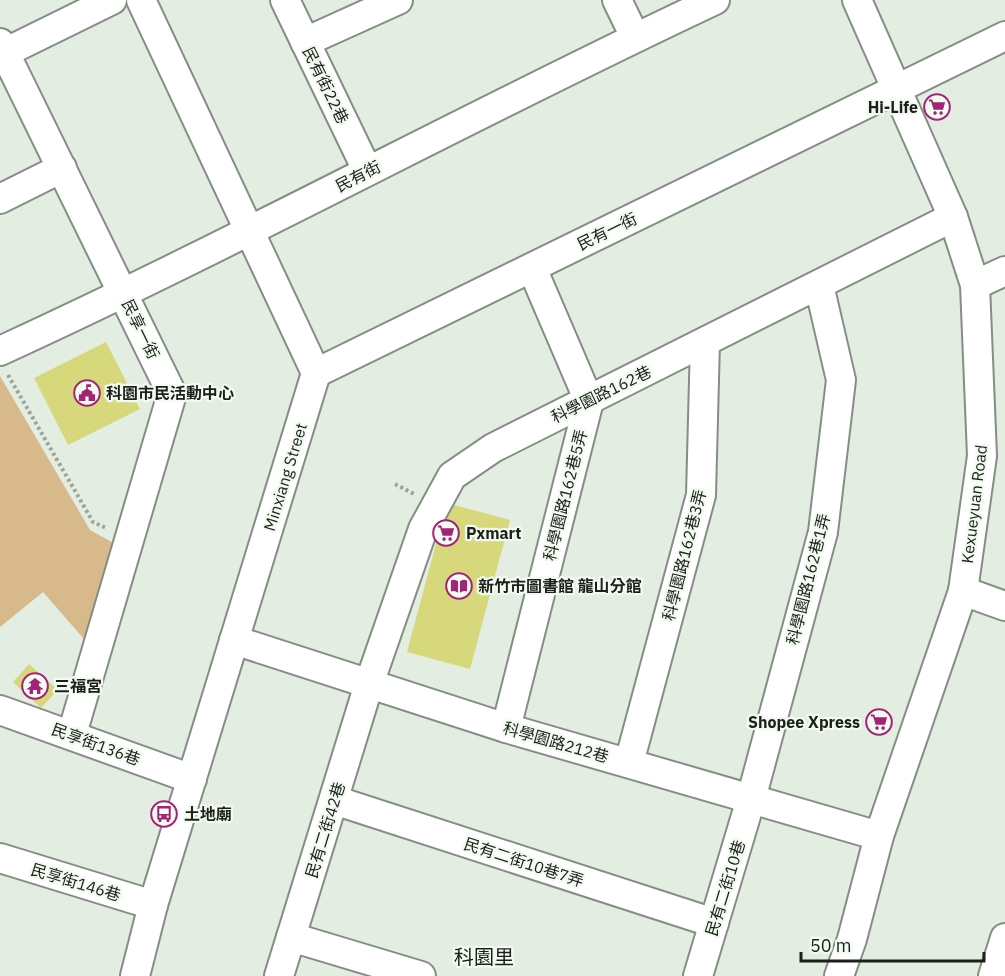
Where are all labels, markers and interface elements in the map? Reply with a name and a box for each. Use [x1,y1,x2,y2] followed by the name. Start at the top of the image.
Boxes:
[299,43,353,127] street label: 民有街22巷
[922,92,952,122] supermarket icon: Hi-Life
[868,97,918,117] place label: Hi-Life
[332,156,384,196] street label: 民有街
[574,208,640,254] street label: 民有一街
[118,296,164,362] street label: 民享一街
[548,361,654,427] street label: 科學園路162巷
[72,378,102,408] public building icon: 科園市民活動中心
[106,383,234,403] place label: 科園市民活動中心
[259,421,311,533] street label: Minxiang Street
[539,427,591,563] street label: 科學園路162巷5弄
[957,443,991,565] street label: Kexueyuan Road
[658,487,710,623] street label: 科學園路162巷3弄
[782,511,834,647] street label: 科學園路162巷1弄
[431,518,461,548] supermarket icon: Pxmart
[466,523,521,543] place label: Pxmart
[444,571,474,601] library icon: 新竹市圖書館 龍山分館
[478,576,642,596] place label: 新竹市圖書館 龍山分館
[20,671,50,701] temple icon: 三福宮
[54,676,102,696] place label: 三福宮
[864,707,894,737] supermarket icon: Shopee Xpress
[748,712,860,732] place label: Shopee Xpress
[501,717,611,767] street label: 科學園路212巷
[49,719,143,769] street label: 民享街136巷
[301,780,349,880] street label: 民有二街42巷
[149,799,179,829] bus stop icon: 土地廟
[184,804,232,824] place label: 土地廟
[462,833,586,891] street label: 民有二街10巷7弄
[701,838,749,938] street label: 民有二街10巷
[29,859,123,905] street label: 民享街146巷
[801,925,984,963] scale bar
[810,934,852,957] text: 50 m
[454,943,514,970] district label: 科園里

